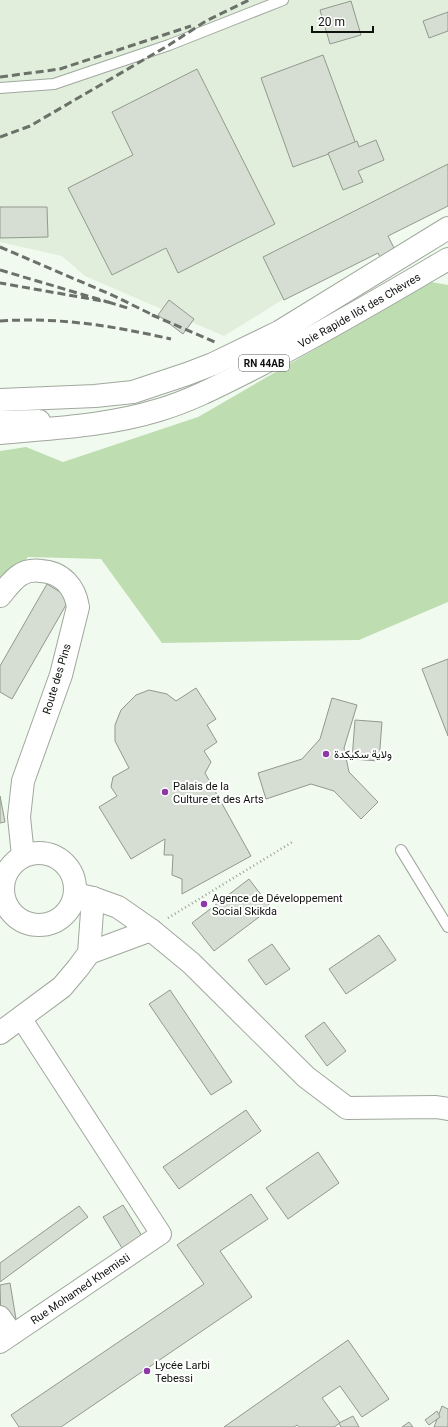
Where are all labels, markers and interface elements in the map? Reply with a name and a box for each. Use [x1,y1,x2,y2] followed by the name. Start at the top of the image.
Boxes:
[312,8,373,34] scale bar
[318,15,345,29] text: 20 m
[296,270,423,350] street label: Voie Rapide Ilôt des Chèvres
[239,355,289,371] road number: RN 44AB
[40,642,74,716] street label: Route des Pins
[334,748,392,761] place label: ولاية سكيكدة
[321,749,331,759] marker: ولاية سكيكدة
[173,780,264,806] place label: Palais de la Culture et des Arts
[160,787,170,797] marker: Palais de la Culture et des Arts
[212,892,343,918] place label: Agence de Développement Social Skikda
[199,899,209,909] marker: Agence de Développement Social Skikda
[28,1250,132,1327] street label: Rue Mohamed Khemisti
[155,1359,210,1385] place label: Lycée Larbi Tebessi
[142,1366,152,1376] marker: Lycée Larbi Tebessi

